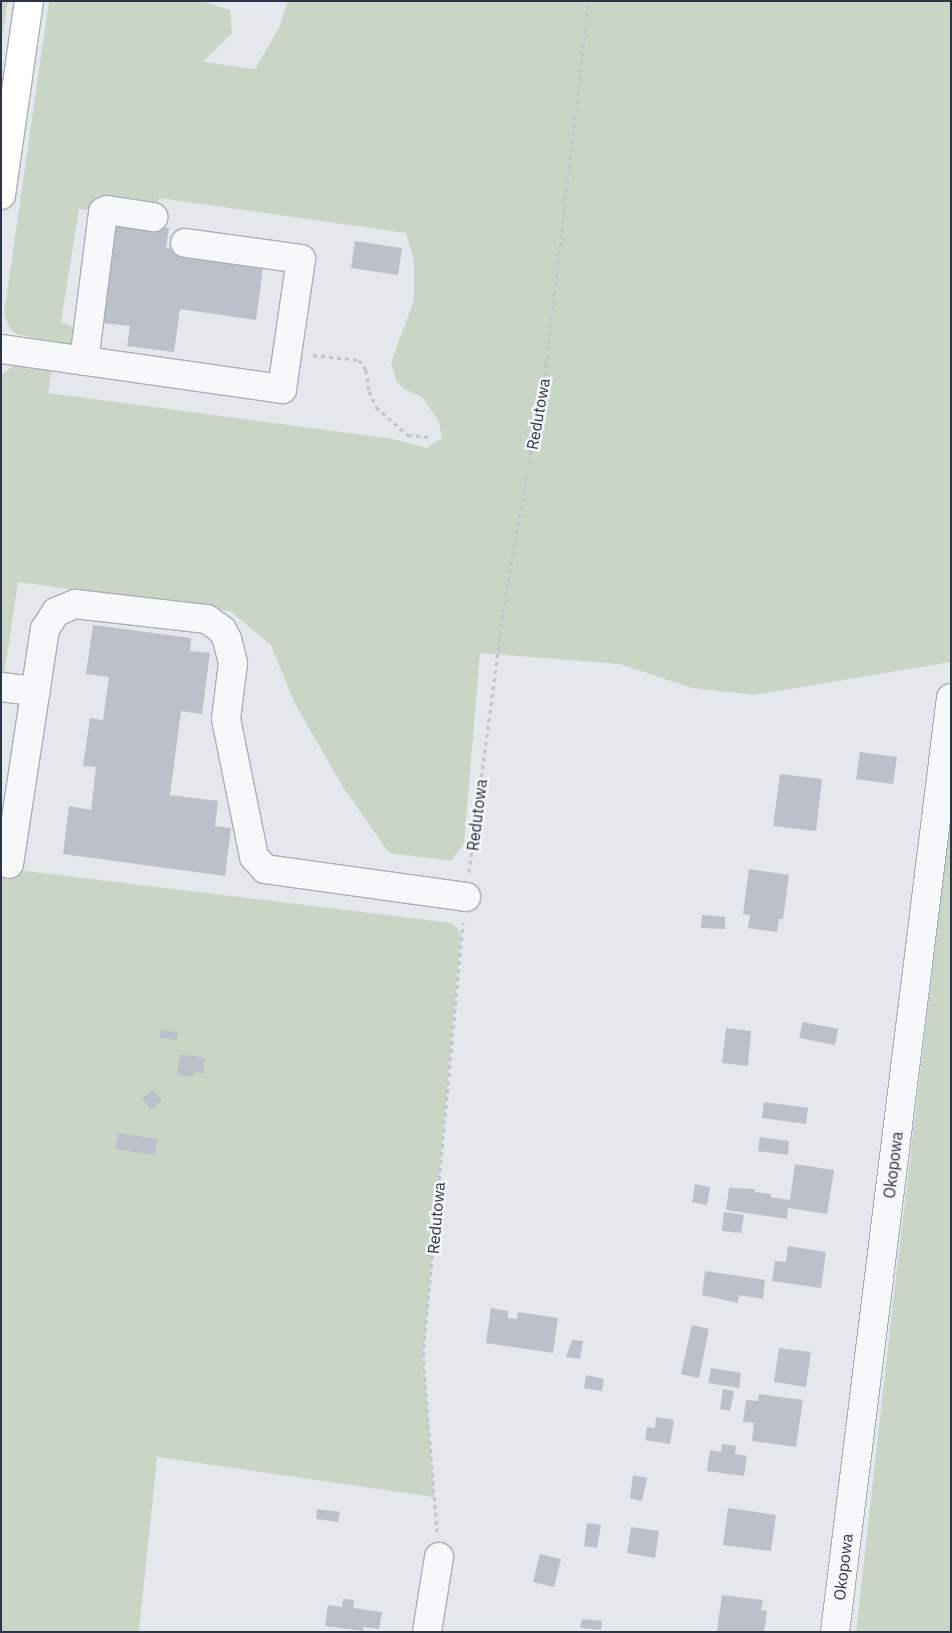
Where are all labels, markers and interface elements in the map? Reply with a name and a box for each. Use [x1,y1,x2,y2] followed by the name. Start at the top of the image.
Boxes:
[522,377,554,451] street label: Redutowa
[463,778,491,852] street label: Redutowa
[879,1130,907,1200] street label: Okopowa
[423,1181,449,1255] street label: Redutowa
[829,1532,857,1602] street label: Okopowa

